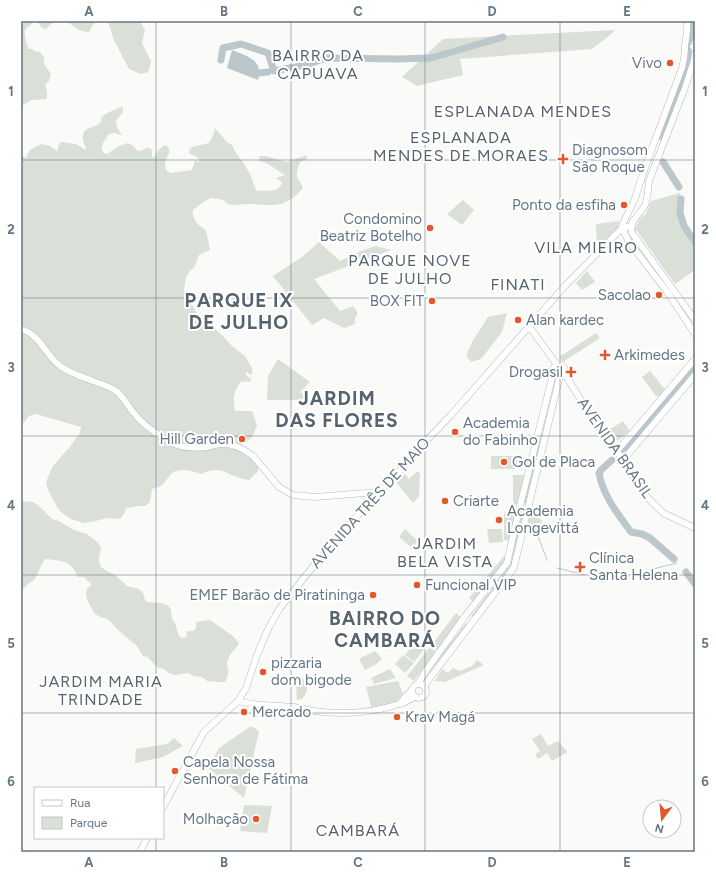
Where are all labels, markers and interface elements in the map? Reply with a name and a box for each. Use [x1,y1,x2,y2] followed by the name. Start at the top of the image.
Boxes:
[84,4,94,19] text: A
[220,4,228,19] text: B
[353,4,363,19] text: C
[487,4,497,19] text: D
[623,4,631,19] text: E
[272,46,364,83] district label: BAIRRO DA CAPUAVA
[632,54,662,72] place label: Vivo
[665,58,675,68] marker: Vivo
[8,84,14,99] text: 1
[702,84,708,99] text: 1
[434,102,612,121] district label: ESPLANADA MENDES
[373,128,549,165] district label: ESPLANADA MENDES DE MORAES
[572,141,648,176] place label: Diagnosom São Roque
[557,153,569,165] marker: Diagnosom São Roque
[512,196,616,214] place label: Ponto da esfiha
[619,200,629,210] marker: Ponto da esfiha
[320,210,422,245] place label: Condomino Beatriz Botelho
[7,222,15,237] text: 2
[701,222,709,237] text: 2
[425,223,435,233] marker: Condomino Beatriz Botelho
[534,238,638,257] district label: VILA MIEIRO
[348,251,472,288] district label: PARQUE NOVE DE JULHO
[490,275,546,294] district label: FINATI
[598,286,651,304] place label: Sacolao
[185,289,293,334] district label: PARQUE IX DE JULHO
[654,290,664,300] marker: Sacolao
[370,292,425,310] place label: BOX FIT
[427,296,437,306] marker: BOX FIT
[526,311,604,329] place label: Alan kardec
[513,315,523,325] marker: Alan kardec
[614,346,685,364] place label: Arkimedes
[599,349,611,361] marker: Arkimedes
[7,360,15,375] text: 3
[701,360,709,375] text: 3
[509,363,563,381] place label: Drogasil
[566,367,576,377] marker: Drogasil
[275,387,399,432] district label: JARDIM DAS FLORES
[574,394,656,502] street label: AVENIDA BRASIL
[463,414,538,449] place label: Academia do Fabinho
[450,427,460,437] marker: Academia do Fabinho
[159,430,234,448] place label: Hill Garden
[237,434,247,444] marker: Hill Garden
[307,434,433,572] street label: AVENIDA TRÊS DE MAIO
[512,453,595,471] place label: Gol de Placa
[499,457,509,467] marker: Gol de Placa
[453,492,499,510] place label: Criarte
[440,496,450,506] marker: Criarte
[7,498,15,513] text: 4
[701,498,709,513] text: 4
[507,502,579,537] place label: Academia Longevittá
[494,515,504,525] marker: Academia Longevittá
[397,534,493,571] district label: JARDIM BELA VISTA
[589,549,678,584] place label: Clínica Santa Helena
[574,561,586,573] marker: Clínica Santa Helena
[425,576,517,594] place label: Funcional VIP
[412,580,422,590] marker: Funcional VIP
[189,586,365,604] place label: EMEF Barão de Piratininga
[368,590,378,600] marker: EMEF Barão de Piratininga
[329,607,441,652] district label: BAIRRO DO CAMBARÁ
[7,636,15,651] text: 5
[701,636,709,651] text: 5
[271,654,352,689] place label: pizzaria dom bigode
[258,667,268,677] marker: pizzaria dom bigode
[39,672,163,709] district label: JARDIM MARIA TRINDADE
[252,703,312,721] place label: Mercado
[239,707,249,717] marker: Mercado
[405,708,475,726] place label: Krav Magá
[392,712,402,722] marker: Krav Magá
[183,753,308,788] place label: Capela Nossa Senhora de Fátima
[170,766,180,776] marker: Capela Nossa Senhora de Fátima
[7,774,15,789] text: 6
[701,774,709,789] text: 6
[34,787,164,839] legend
[70,796,90,810] text: Rua
[642,799,682,839] north arrow
[183,810,248,828] place label: Molhação
[251,814,261,824] marker: Molhação
[70,816,108,830] text: Parque
[316,821,400,840] district label: CAMBARÁ
[653,821,665,836] text: N
[84,855,94,870] text: A
[220,855,228,870] text: B
[353,855,363,870] text: C
[487,855,497,870] text: D
[623,855,631,870] text: E

